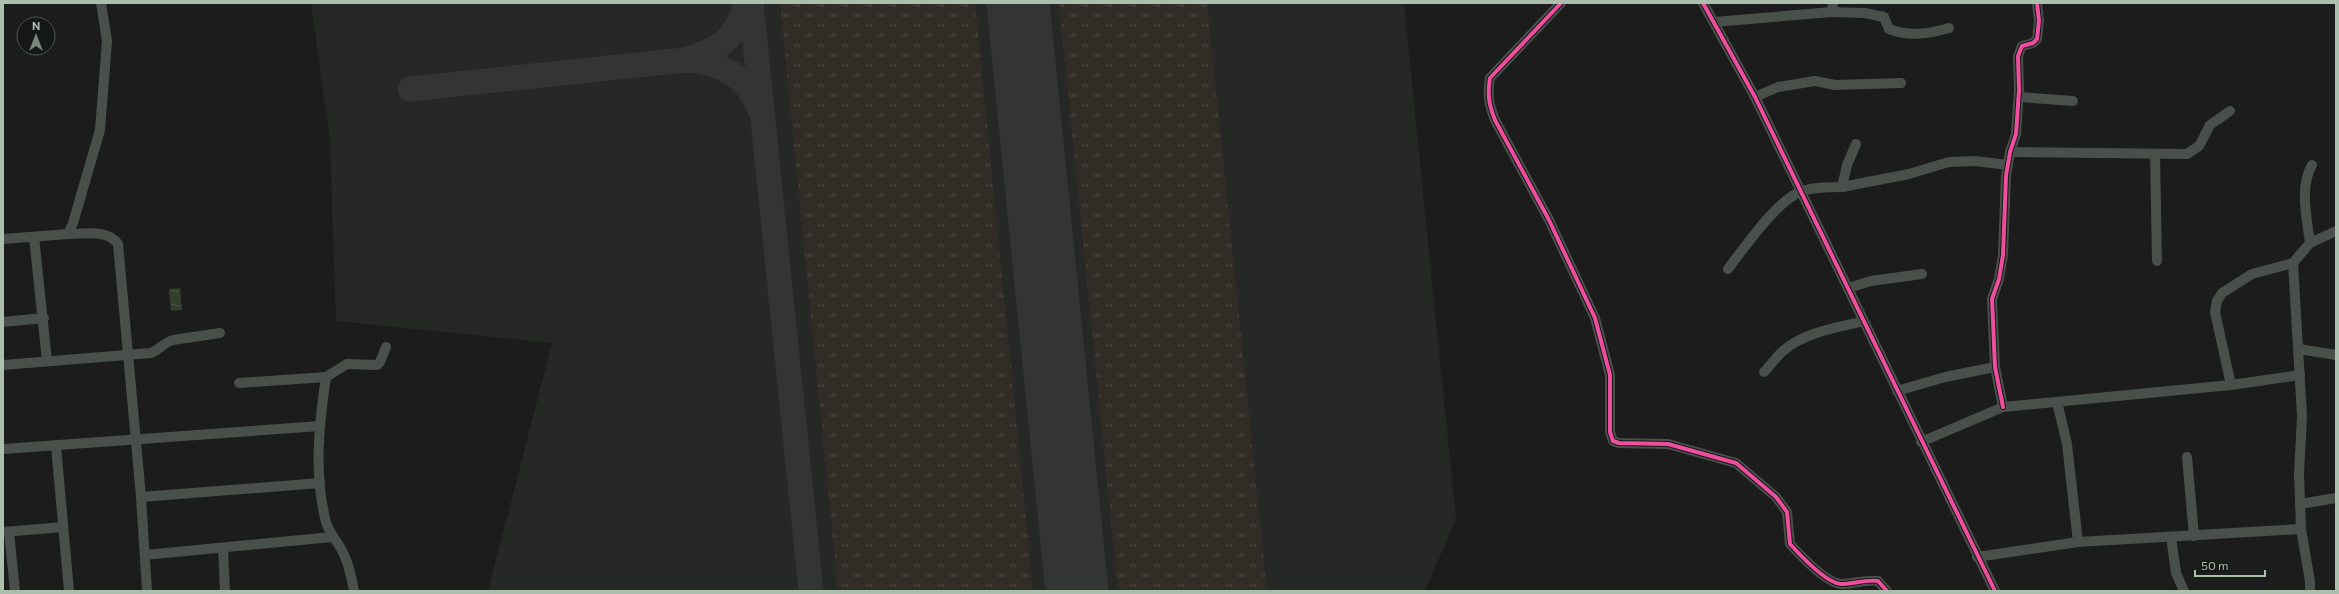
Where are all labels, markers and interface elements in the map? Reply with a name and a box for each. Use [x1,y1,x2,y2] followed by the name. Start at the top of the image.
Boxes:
[16,16,56,56] north arrow
[32,19,40,32] text: N
[2195,552,2265,578] scale bar
[2201,558,2229,572] text: 50 m

